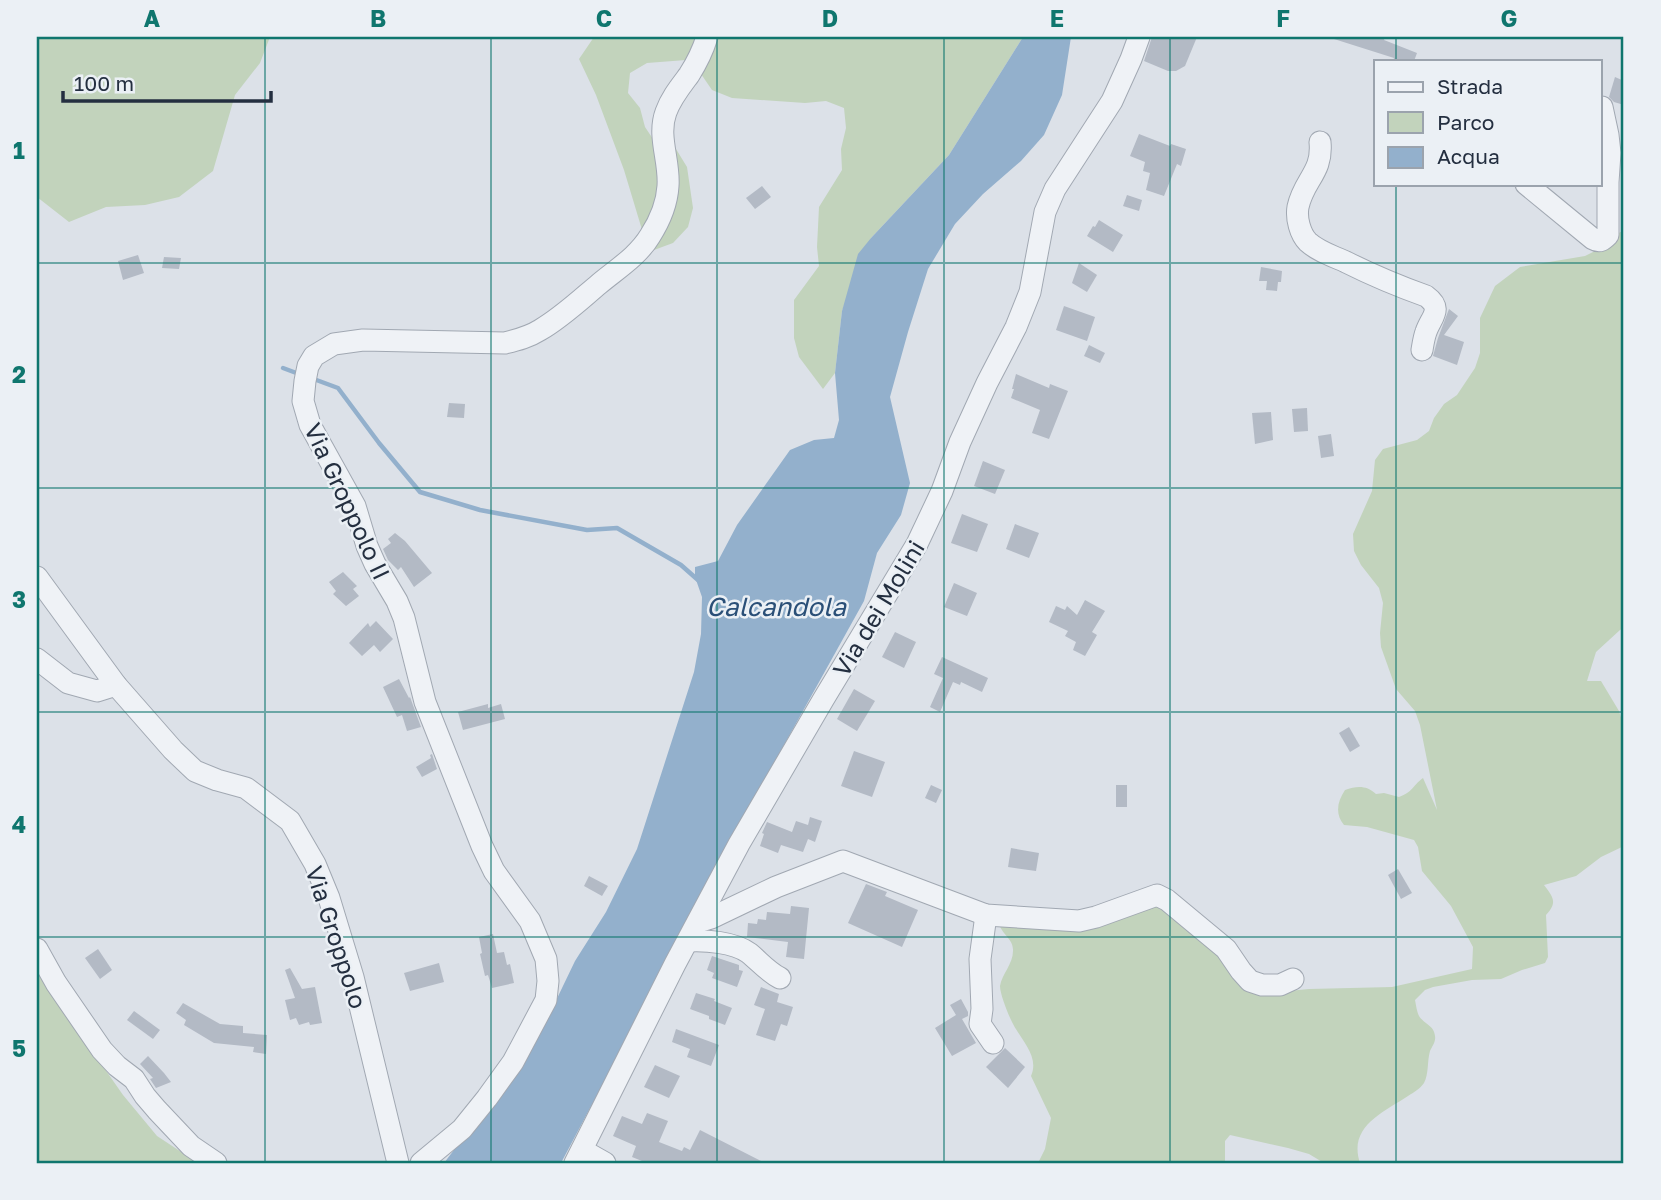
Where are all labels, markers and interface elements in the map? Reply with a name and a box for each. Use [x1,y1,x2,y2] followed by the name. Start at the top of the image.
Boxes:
[144,4,161,32] text: A
[370,4,386,32] text: B
[596,4,612,32] text: C
[822,4,838,32] text: D
[1050,4,1064,32] text: E
[1276,4,1290,32] text: F
[1501,4,1517,32] text: G
[63,60,271,104] scale bar
[1374,60,1602,186] legend
[74,70,134,96] text: 100 m
[1437,73,1503,99] text: Strada
[1437,109,1494,135] text: Parco
[13,136,25,164] text: 1
[1437,143,1500,169] text: Acqua
[12,360,26,388] text: 2
[299,418,397,584] street label: Via Groppolo II
[826,535,930,681] street label: Via dei Molini
[12,585,26,613] text: 3
[706,591,847,622] water label: Calcandola
[12,810,26,838] text: 4
[300,862,374,1012] street label: Via Groppolo
[12,1034,26,1062] text: 5

